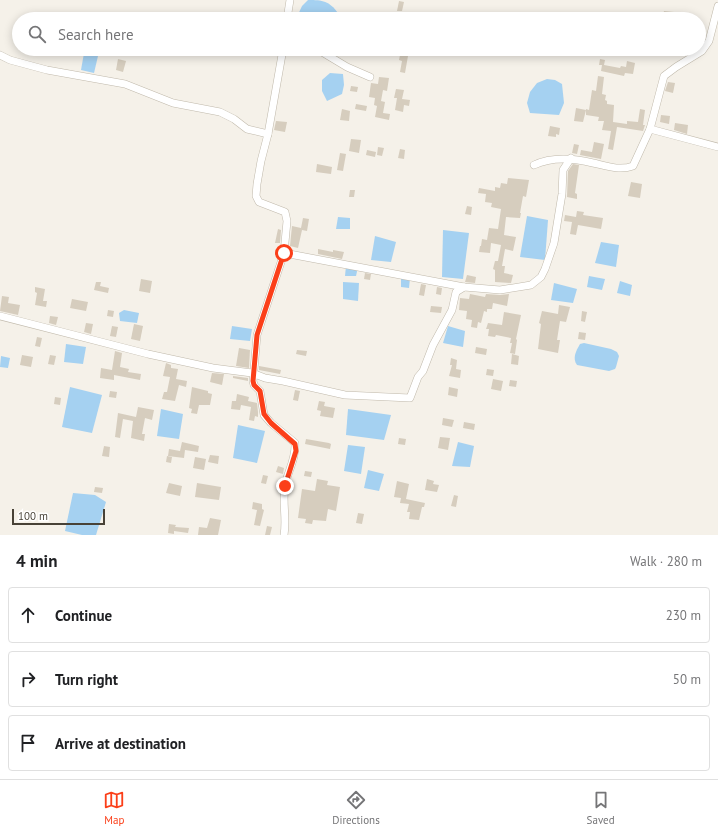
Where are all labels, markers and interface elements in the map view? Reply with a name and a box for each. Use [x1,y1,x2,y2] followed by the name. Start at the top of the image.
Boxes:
[12,12,706,56] search box
[26,23,48,45] icon: search
[58,25,134,44] text: Search here
[275,244,293,262] route start
[276,477,294,495] route end
[12,507,105,526] scale bar
[18,509,48,523] text: 100 m
[16,550,57,572] text: 4 min
[630,553,702,570] text: Walk · 280 m
[17,604,39,626] icon: ahead
[55,606,112,625] text: Continue
[666,607,701,624] text: 230 m
[17,668,39,690] icon: right
[55,670,118,689] text: Turn right
[673,671,701,688] text: 50 m
[17,732,39,754] icon: arrive
[55,734,186,753] text: Arrive at destination
[103,789,125,827] tab: Map
[332,789,380,827] tab: Directions
[587,789,615,827] tab: Saved

